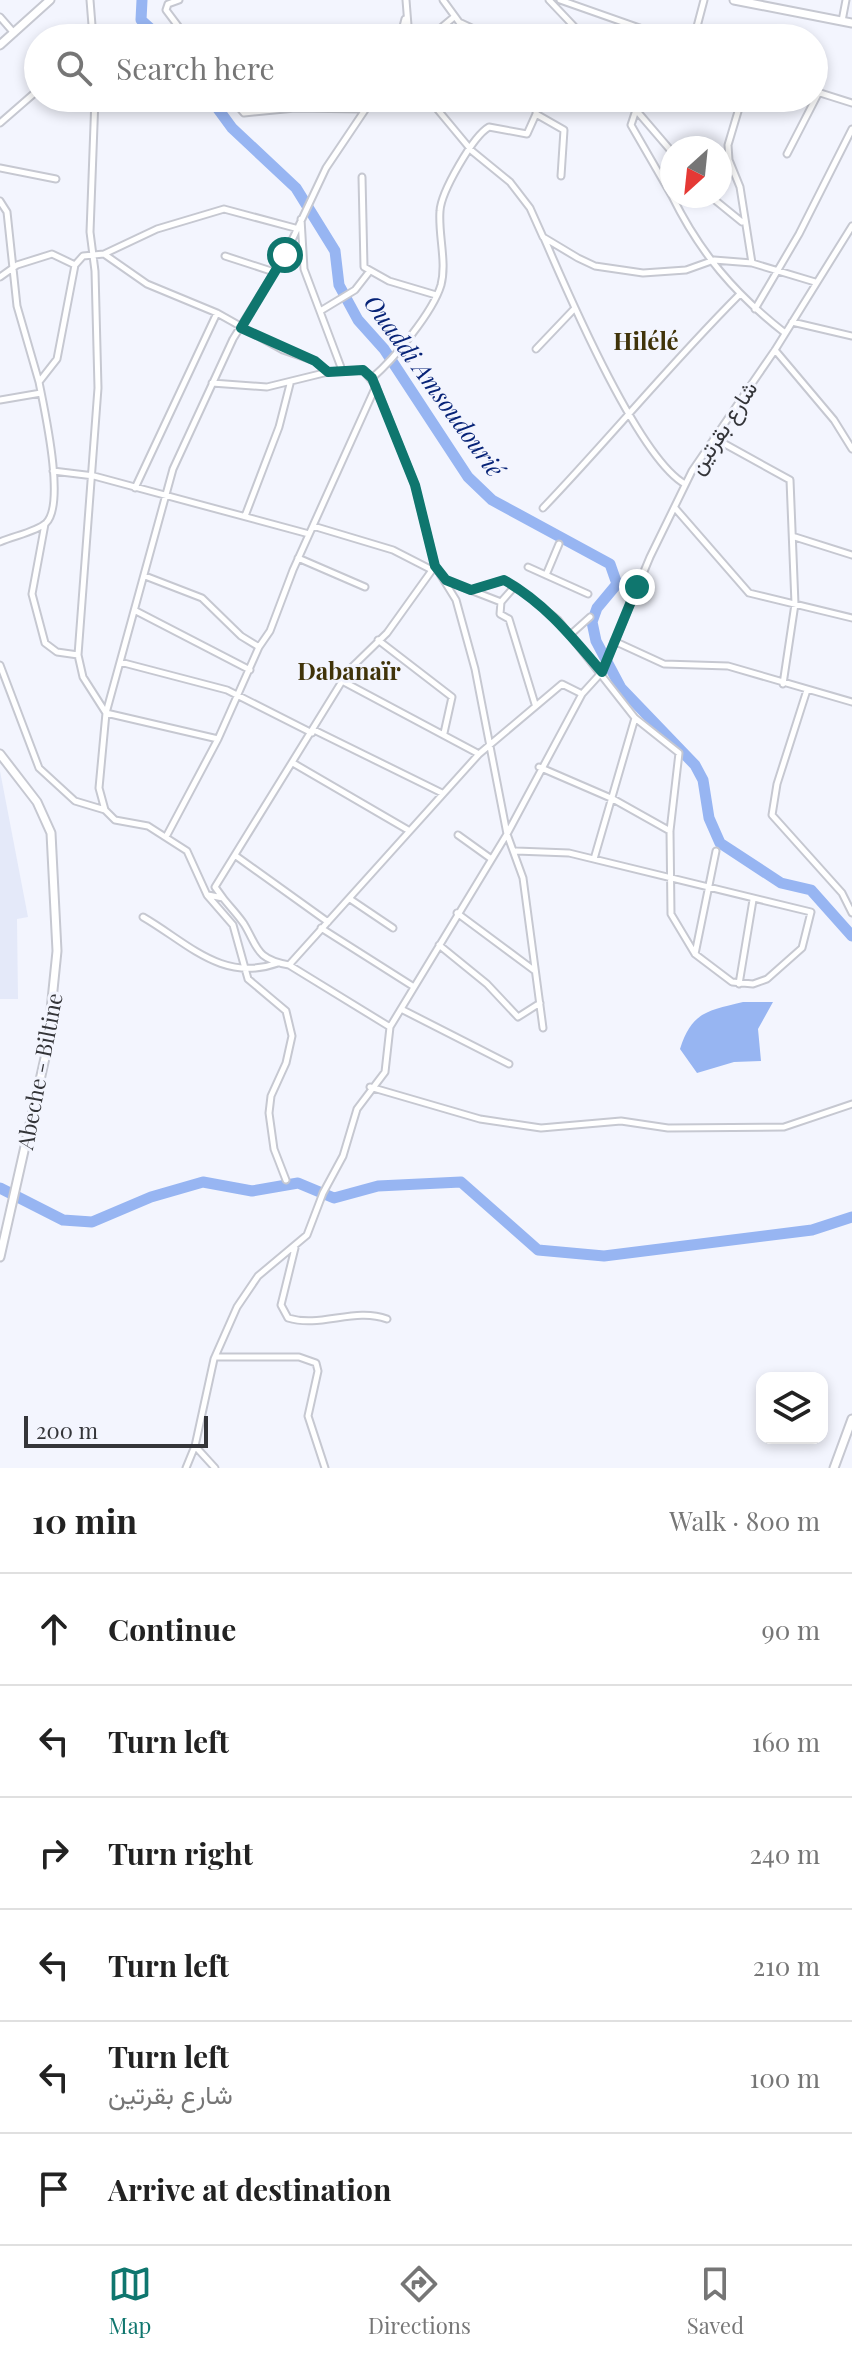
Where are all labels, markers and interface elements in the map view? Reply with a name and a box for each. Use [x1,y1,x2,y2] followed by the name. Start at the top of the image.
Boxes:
[24,24,828,112] search box
[52,46,96,90] icon: search
[116,48,275,88] text: Search here
[660,136,732,208] north arrow
[267,237,303,273] route start
[358,287,513,484] water label: Ouaddi Amsoudourié
[613,324,679,356] district label: Hilélé
[681,375,764,480] street label: شارع بقرتين
[619,569,655,605] route end
[297,654,401,686] district label: Dabanaïr
[9,990,69,1153] street label: Abeche - Biltine
[756,1372,828,1444] map controls
[756,1372,828,1444] button: layers
[24,1412,208,1448] scale bar
[36,1415,98,1445] text: 200 m
[32,1497,137,1543] text: 10 min
[669,1503,820,1538] text: Walk · 800 m
[32,1607,76,1651] icon: ahead
[108,1609,236,1649] text: Continue
[762,1612,820,1647] text: 90 m
[32,1719,76,1763] icon: left
[108,1721,229,1761] text: Turn left
[752,1724,820,1759] text: 160 m
[32,1831,76,1875] icon: right
[108,1833,253,1873] text: Turn right
[750,1836,820,1871] text: 240 m
[32,1943,76,1987] icon: left
[108,1945,229,1985] text: Turn left
[753,1948,820,1983] text: 210 m
[108,2036,229,2076] text: Turn left
[32,2055,76,2099] icon: left
[750,2060,820,2095] text: 100 m
[108,2076,233,2111] text: شارع بقرتين
[32,2167,76,2211] icon: arrive
[108,2169,391,2209] text: Arrive at destination
[108,2262,152,2340] tab: Map
[368,2262,471,2340] tab: Directions
[687,2262,744,2340] tab: Saved

